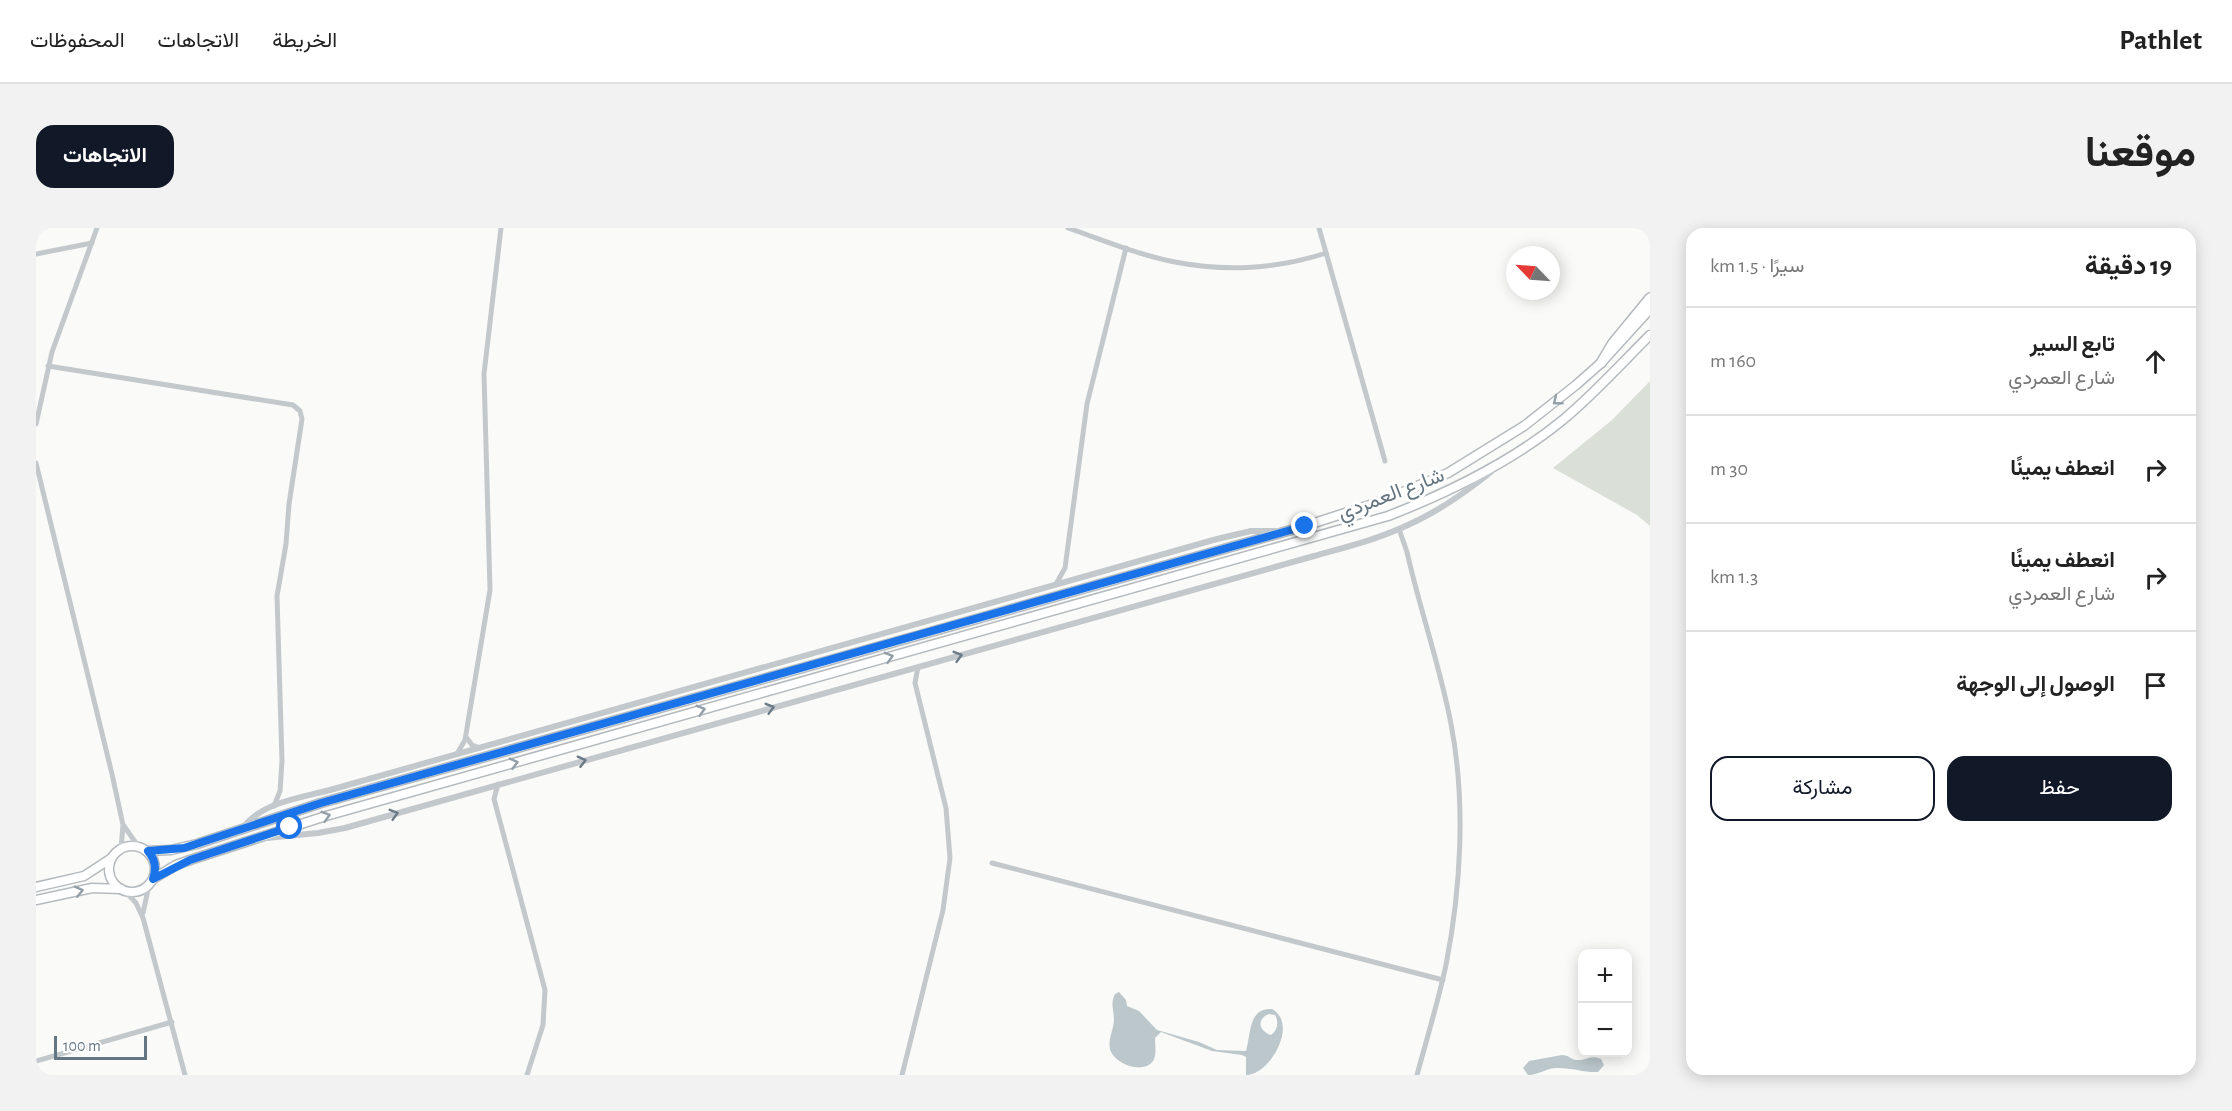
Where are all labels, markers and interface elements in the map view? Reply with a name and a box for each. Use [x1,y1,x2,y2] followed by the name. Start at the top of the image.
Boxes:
[2119,27,2202,55] text: Pathlet
[30,30,125,51] text: المحفوظات
[158,30,239,51] text: الاتجاهات
[272,30,337,51] text: الخريطة
[36,125,174,188] button: الاتجاهات
[2085,132,2196,174] text: موقعنا
[1506,246,1560,300] north arrow
[2085,253,2172,279] text: 19 دقيقة
[1710,256,1804,276] text: سيرًا · 1.5 km
[2030,333,2115,355] text: تابع السير
[2139,345,2172,378] icon: ahead
[1710,351,1756,371] text: 160 m
[2008,368,2115,388] text: شارع العمردي
[1552,394,1563,405] one-way arrow
[2139,453,2172,486] icon: right
[2010,457,2115,479] text: انعطف يمينًا
[1710,459,1748,479] text: 30 m
[1335,464,1449,529] street label: شارع العمردي
[1291,512,1317,538] route end
[2010,549,2115,571] text: انعطف يمينًا
[2139,561,2172,594] icon: right
[1710,567,1758,587] text: 1.3 km
[2008,584,2115,604] text: شارع العمردي
[952,651,962,663] one-way arrow
[883,652,894,664] one-way arrow
[2139,669,2172,702] icon: arrive
[1956,673,2115,695] text: الوصول إلى الوجهة
[764,703,775,715] one-way arrow
[696,705,706,717] one-way arrow
[577,756,587,769] one-way arrow
[1710,756,1935,821] button: مشاركة
[1947,756,2172,821] button: حفظ
[508,758,519,770] one-way arrow
[388,809,399,821] one-way arrow
[320,811,331,823] one-way arrow
[276,813,302,839] route start
[74,885,84,898] one-way arrow
[1578,949,1632,1057] map controls
[1578,949,1632,1003] button: +
[1578,1003,1632,1057] button: −
[54,1033,147,1060] scale bar
[63,1038,101,1054] text: 100 m

